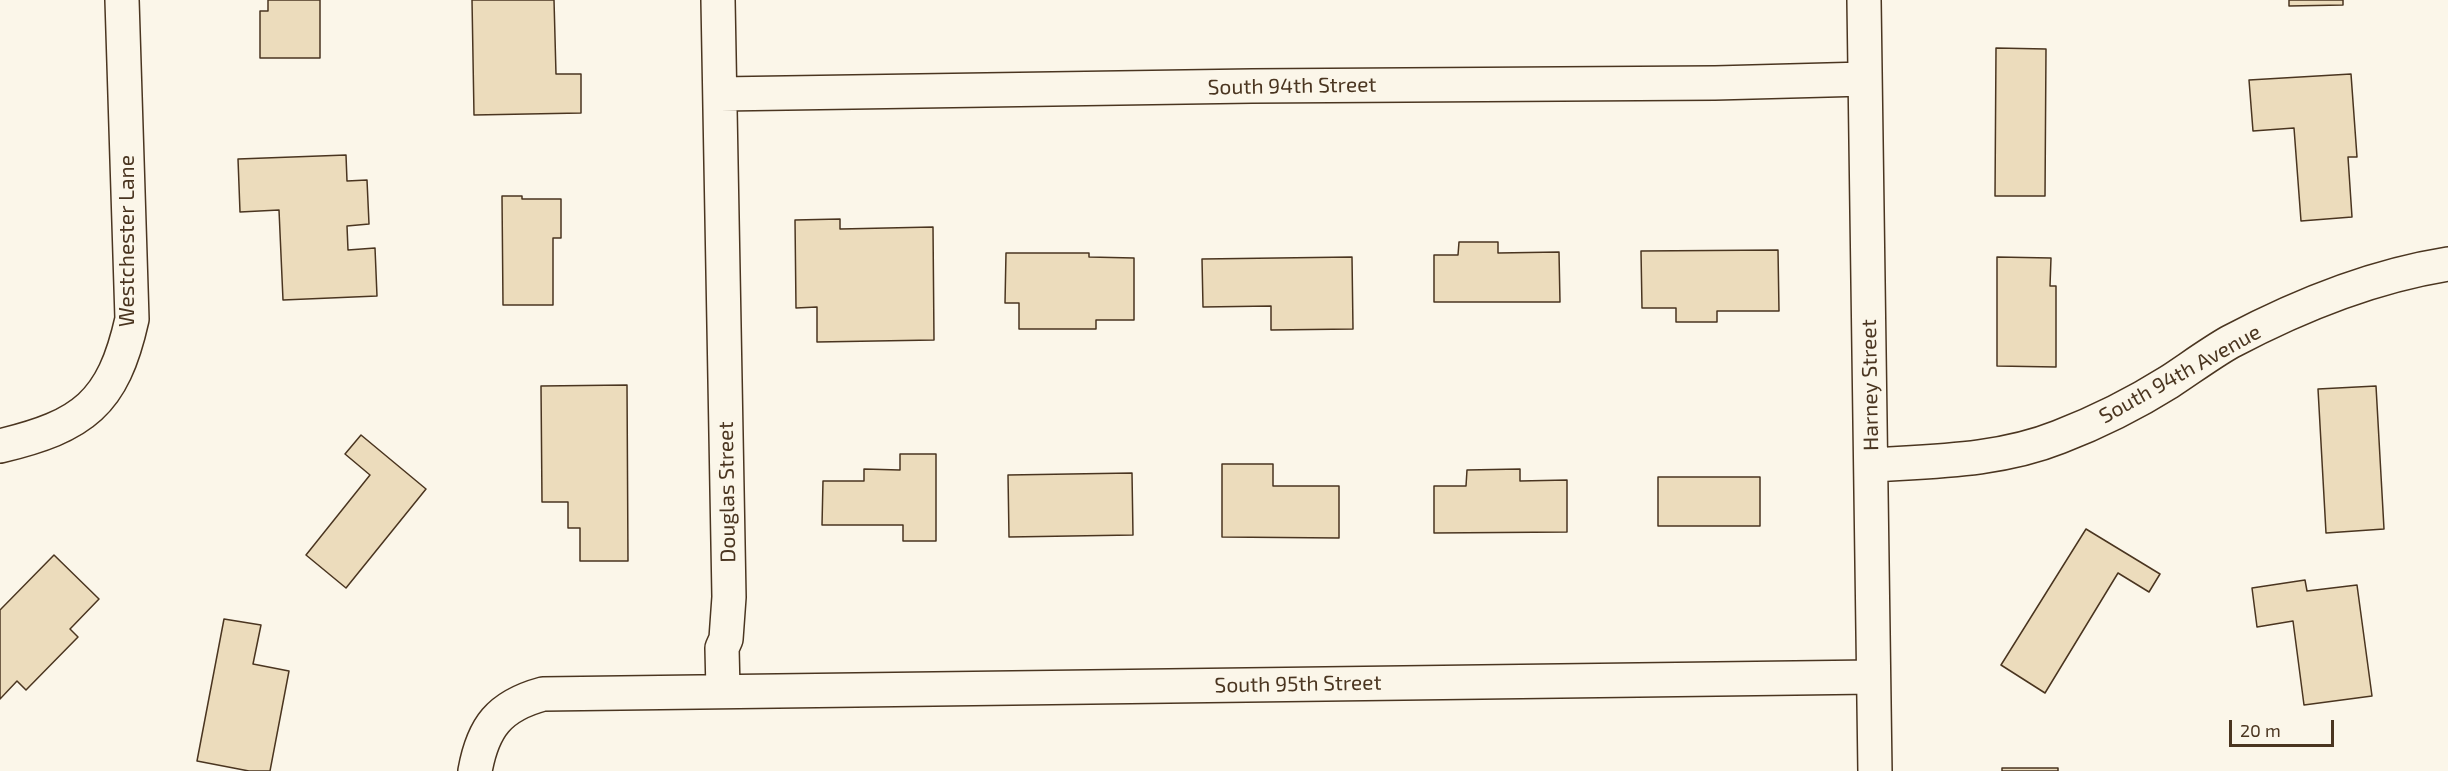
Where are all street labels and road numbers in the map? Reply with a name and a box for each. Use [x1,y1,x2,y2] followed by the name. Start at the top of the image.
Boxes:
[1207,72,1377,100] street label: South 94th Street
[114,155,140,327] street label: Westchester Lane
[1856,319,1884,451] street label: Harney Street
[2095,319,2265,429] street label: South 94th Avenue
[713,421,741,563] street label: Douglas Street
[1214,670,1382,698] street label: South 95th Street

